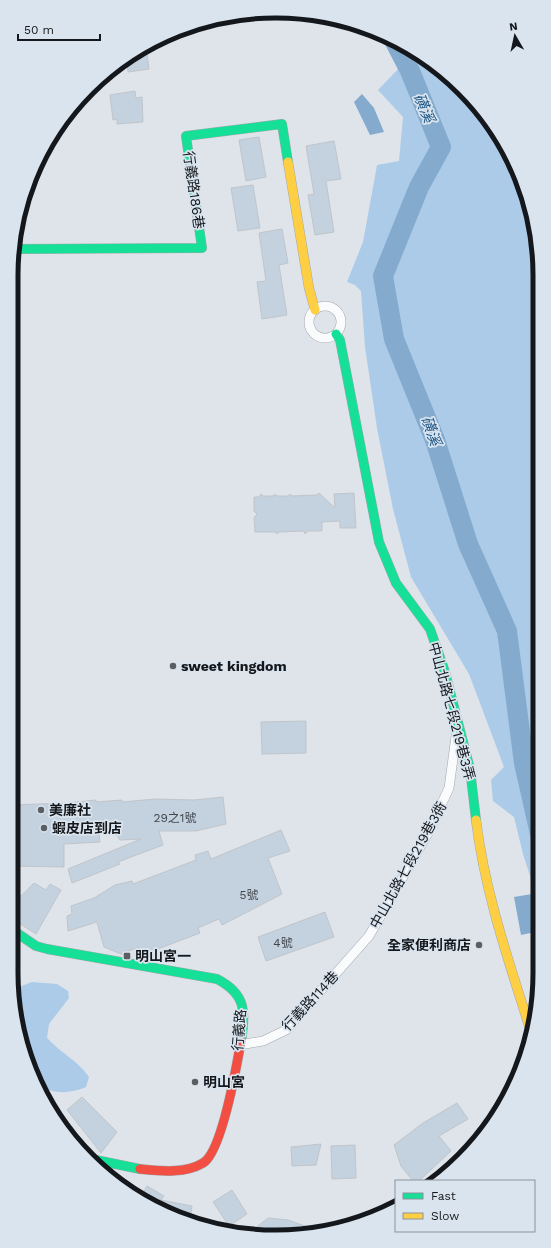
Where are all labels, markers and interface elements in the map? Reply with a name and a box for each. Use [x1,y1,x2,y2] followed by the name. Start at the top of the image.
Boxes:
[18,16,100,42] scale bar
[495,16,535,56] north arrow
[508,20,519,34] text: N
[24,23,54,37] text: 50 m
[410,91,439,127] water label: 磺溪
[181,150,207,230] street label: 行義路186巷
[417,414,445,450] water label: 磺溪
[426,640,478,782] street label: 中山北路七段219巷3弄
[181,658,287,674] place label: sweet kingdom
[168,661,178,671] marker: sweet kingdom
[366,799,450,931] street label: 中山北路七段219巷3衖
[49,802,91,818] place label: 美廉社
[36,805,46,815] marker: 美廉社
[153,811,197,825] house number: 29之1號
[52,820,122,836] place label: 蝦皮店到店
[39,823,49,833] marker: 蝦皮店到店
[240,888,258,902] house number: 5號
[273,936,293,950] house number: 4號
[387,937,471,953] place label: 全家便利商店
[474,940,484,950] marker: 全家便利商店
[135,948,191,964] place label: 明山宮一
[122,951,132,961] marker: 明山宮一
[278,968,342,1034] street label: 行義路114巷
[229,1008,249,1052] street label: 行義路
[203,1074,245,1090] place label: 明山宮
[190,1077,200,1087] marker: 明山宮
[395,1180,535,1232] legend
[431,1189,456,1203] text: Fast
[431,1209,459,1223] text: Slow

